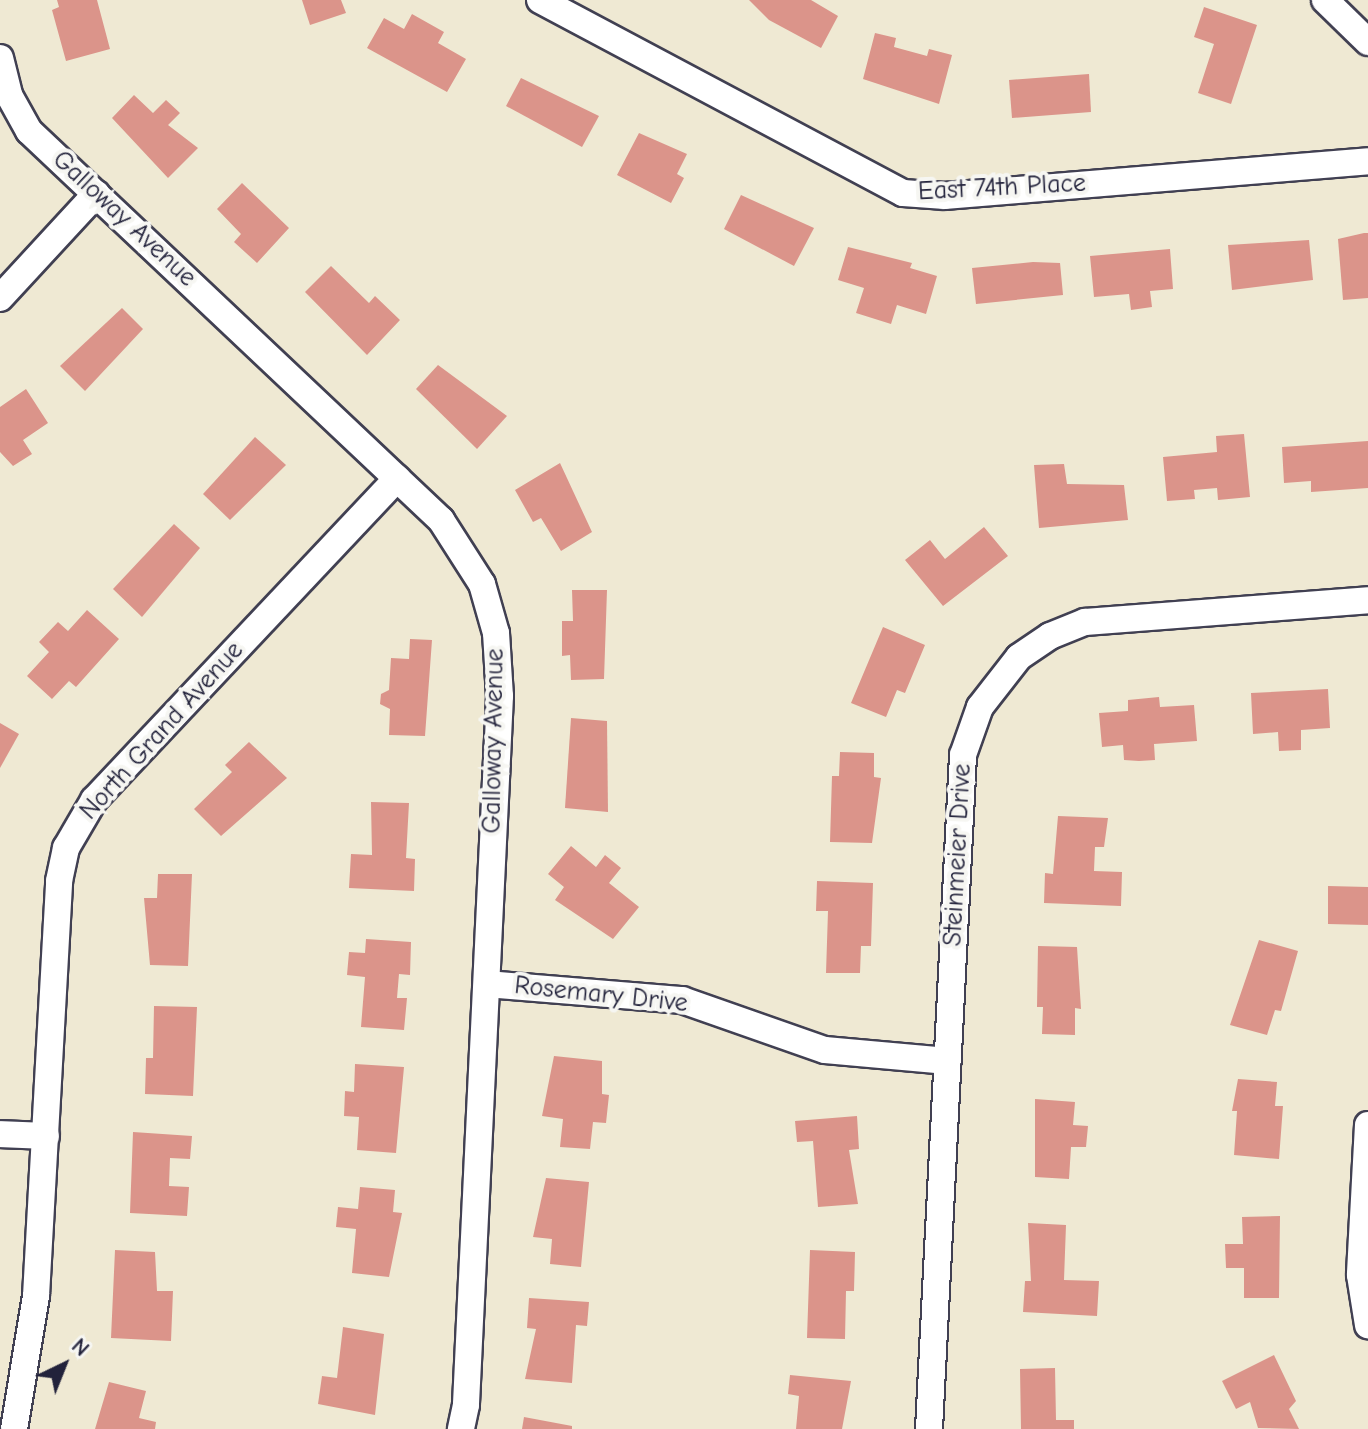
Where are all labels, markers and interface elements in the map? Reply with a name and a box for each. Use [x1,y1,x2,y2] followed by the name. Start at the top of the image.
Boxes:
[46,145,202,293] street label: Galloway Avenue
[917,168,1087,208] street label: East 74th Place
[74,635,250,827] street label: North Grand Avenue
[477,648,511,834] street label: Galloway Avenue
[938,763,978,947] street label: Steinmeier Drive
[513,970,689,1020] street label: Rosemary Drive
[24,1325,104,1405] north arrow
[66,1333,94,1362] text: N

